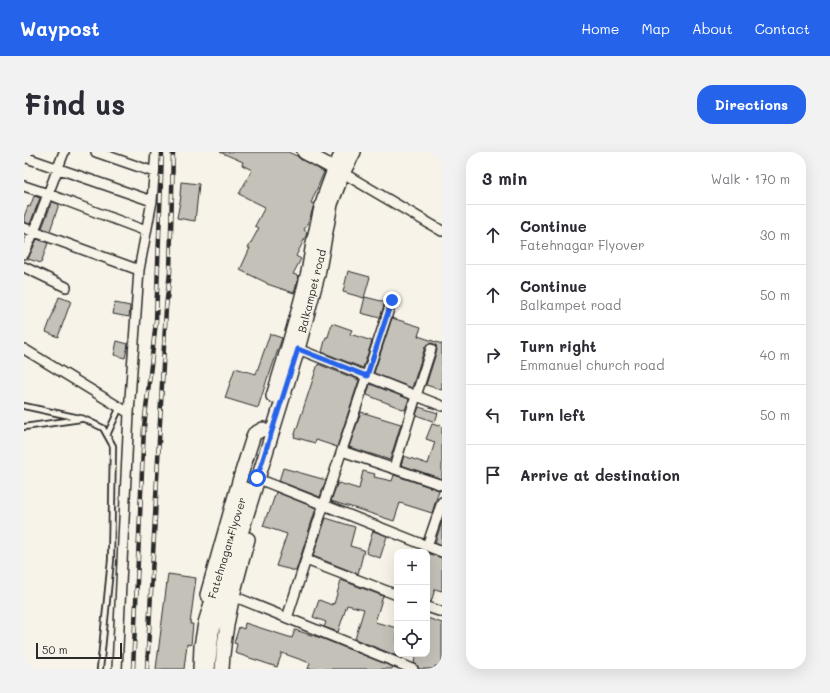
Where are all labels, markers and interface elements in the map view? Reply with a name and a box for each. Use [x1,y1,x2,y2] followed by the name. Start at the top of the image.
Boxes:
[20,16,100,41] text: Waypost
[581,19,619,38] text: Home
[641,19,670,38] text: Map
[692,19,733,38] text: About
[755,19,810,38] text: Contact
[697,85,806,124] button: Directions
[24,86,125,122] text: Find us
[482,167,527,189] text: 3 min
[711,170,790,187] text: Walk · 170 m
[520,216,587,236] text: Continue
[482,224,504,246] icon: ahead
[760,226,790,243] text: 30 m
[520,236,645,253] text: Fatehnagar Flyover
[294,247,329,334] street label: Balkampet road
[520,276,587,296] text: Continue
[482,284,504,306] icon: ahead
[760,286,790,303] text: 50 m
[383,291,401,309] route end
[520,296,621,313] text: Balkampet road
[520,336,597,356] text: Turn right
[482,344,504,366] icon: right
[760,346,790,363] text: 40 m
[520,356,664,373] text: Emmanuel church road
[482,404,504,426] icon: left
[520,405,585,425] text: Turn left
[760,406,790,423] text: 50 m
[482,464,504,486] icon: arrive
[520,465,680,485] text: Arrive at destination
[248,469,266,487] route start
[204,495,249,600] street label: Fatehnagar Flyover
[394,549,430,657] map controls
[394,549,430,585] button: +
[394,585,430,621] button: −
[394,621,430,657] button: locate
[36,641,122,660] scale bar
[42,642,68,657] text: 50 m

